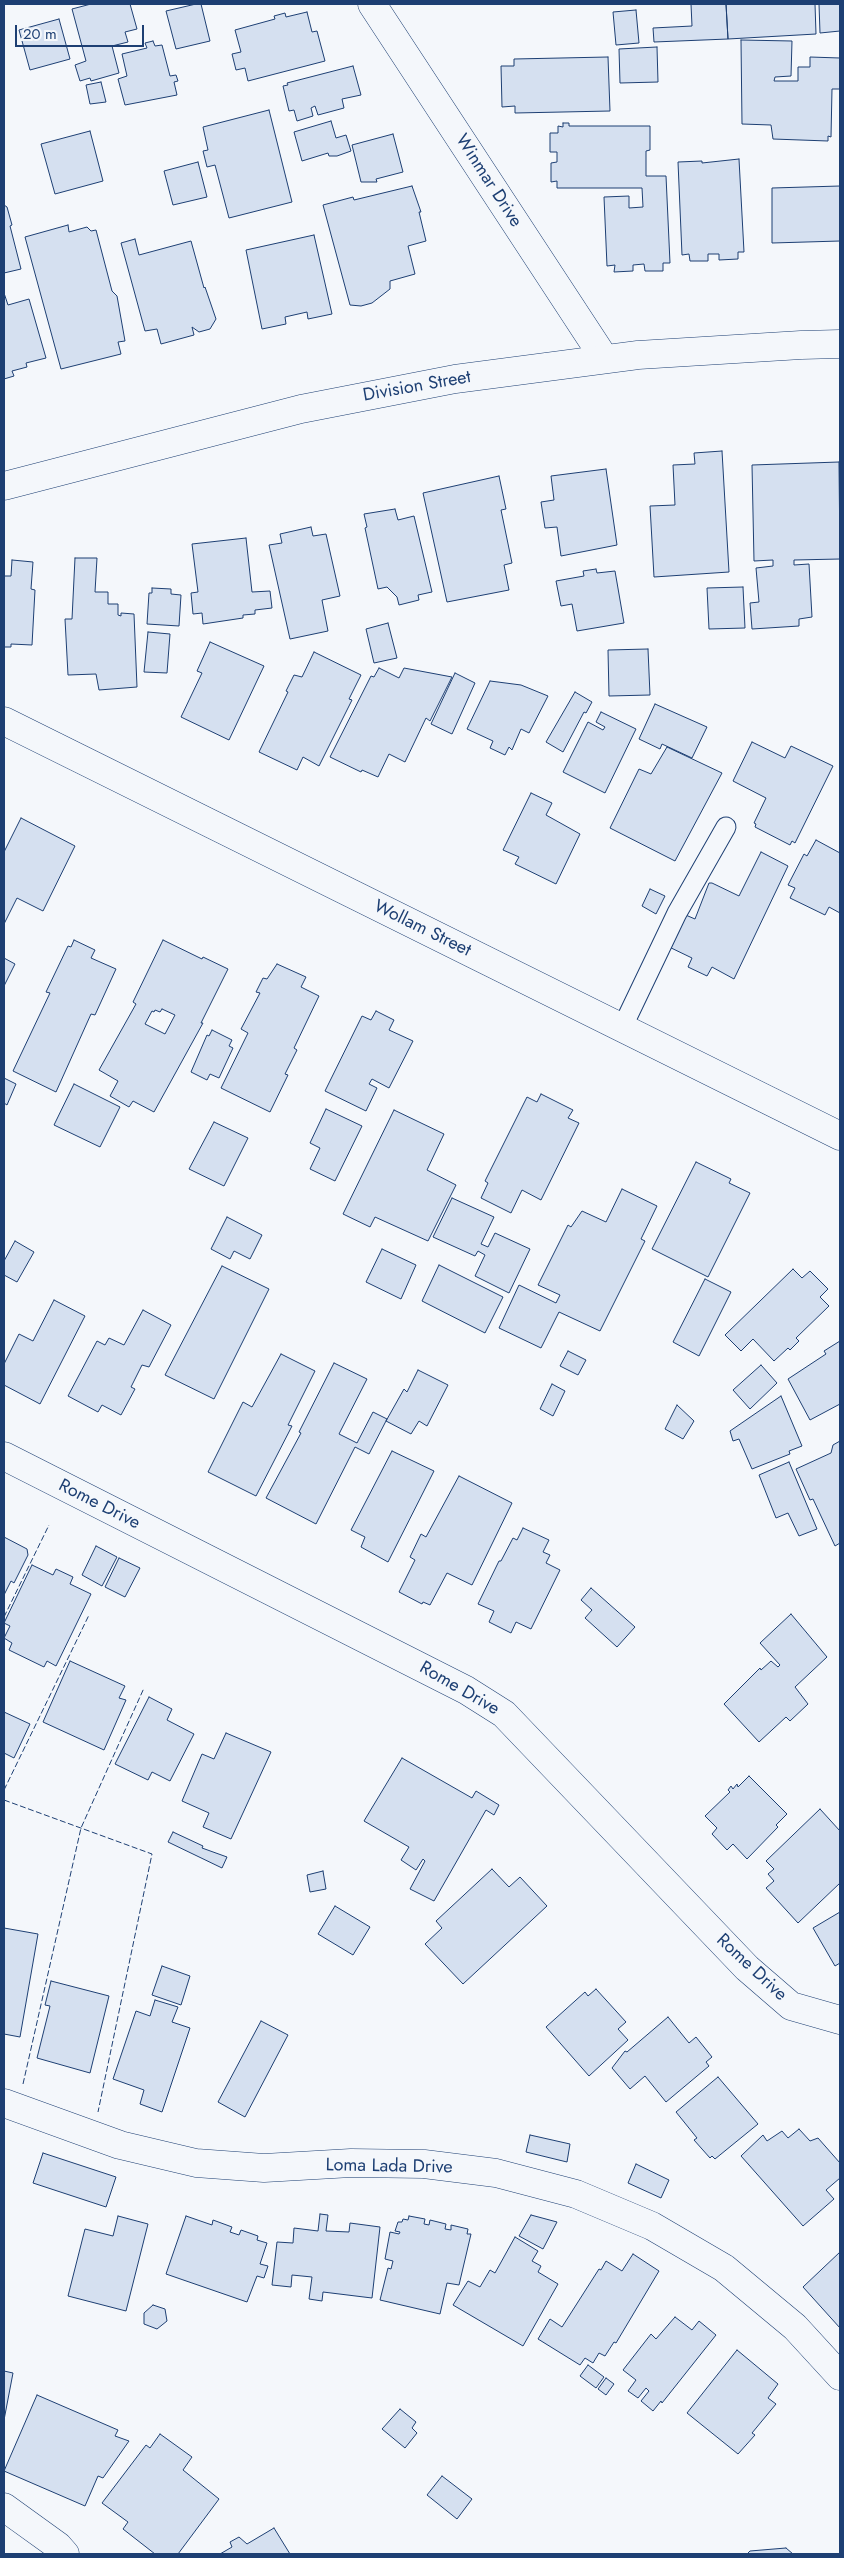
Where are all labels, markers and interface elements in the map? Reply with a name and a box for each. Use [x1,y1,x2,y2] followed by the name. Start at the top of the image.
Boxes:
[18,15,146,47] scale bar
[23,23,57,45] text: 20 m
[450,131,526,231] street label: Winmar Drive
[361,367,473,407] street label: Division Street
[370,896,474,962] street label: Wollam Street
[55,1475,143,1535] street label: Rome Drive
[415,1657,503,1721] street label: Rome Drive
[711,1930,791,2006] street label: Rome Drive
[325,2155,453,2179] street label: Loma Lada Drive

